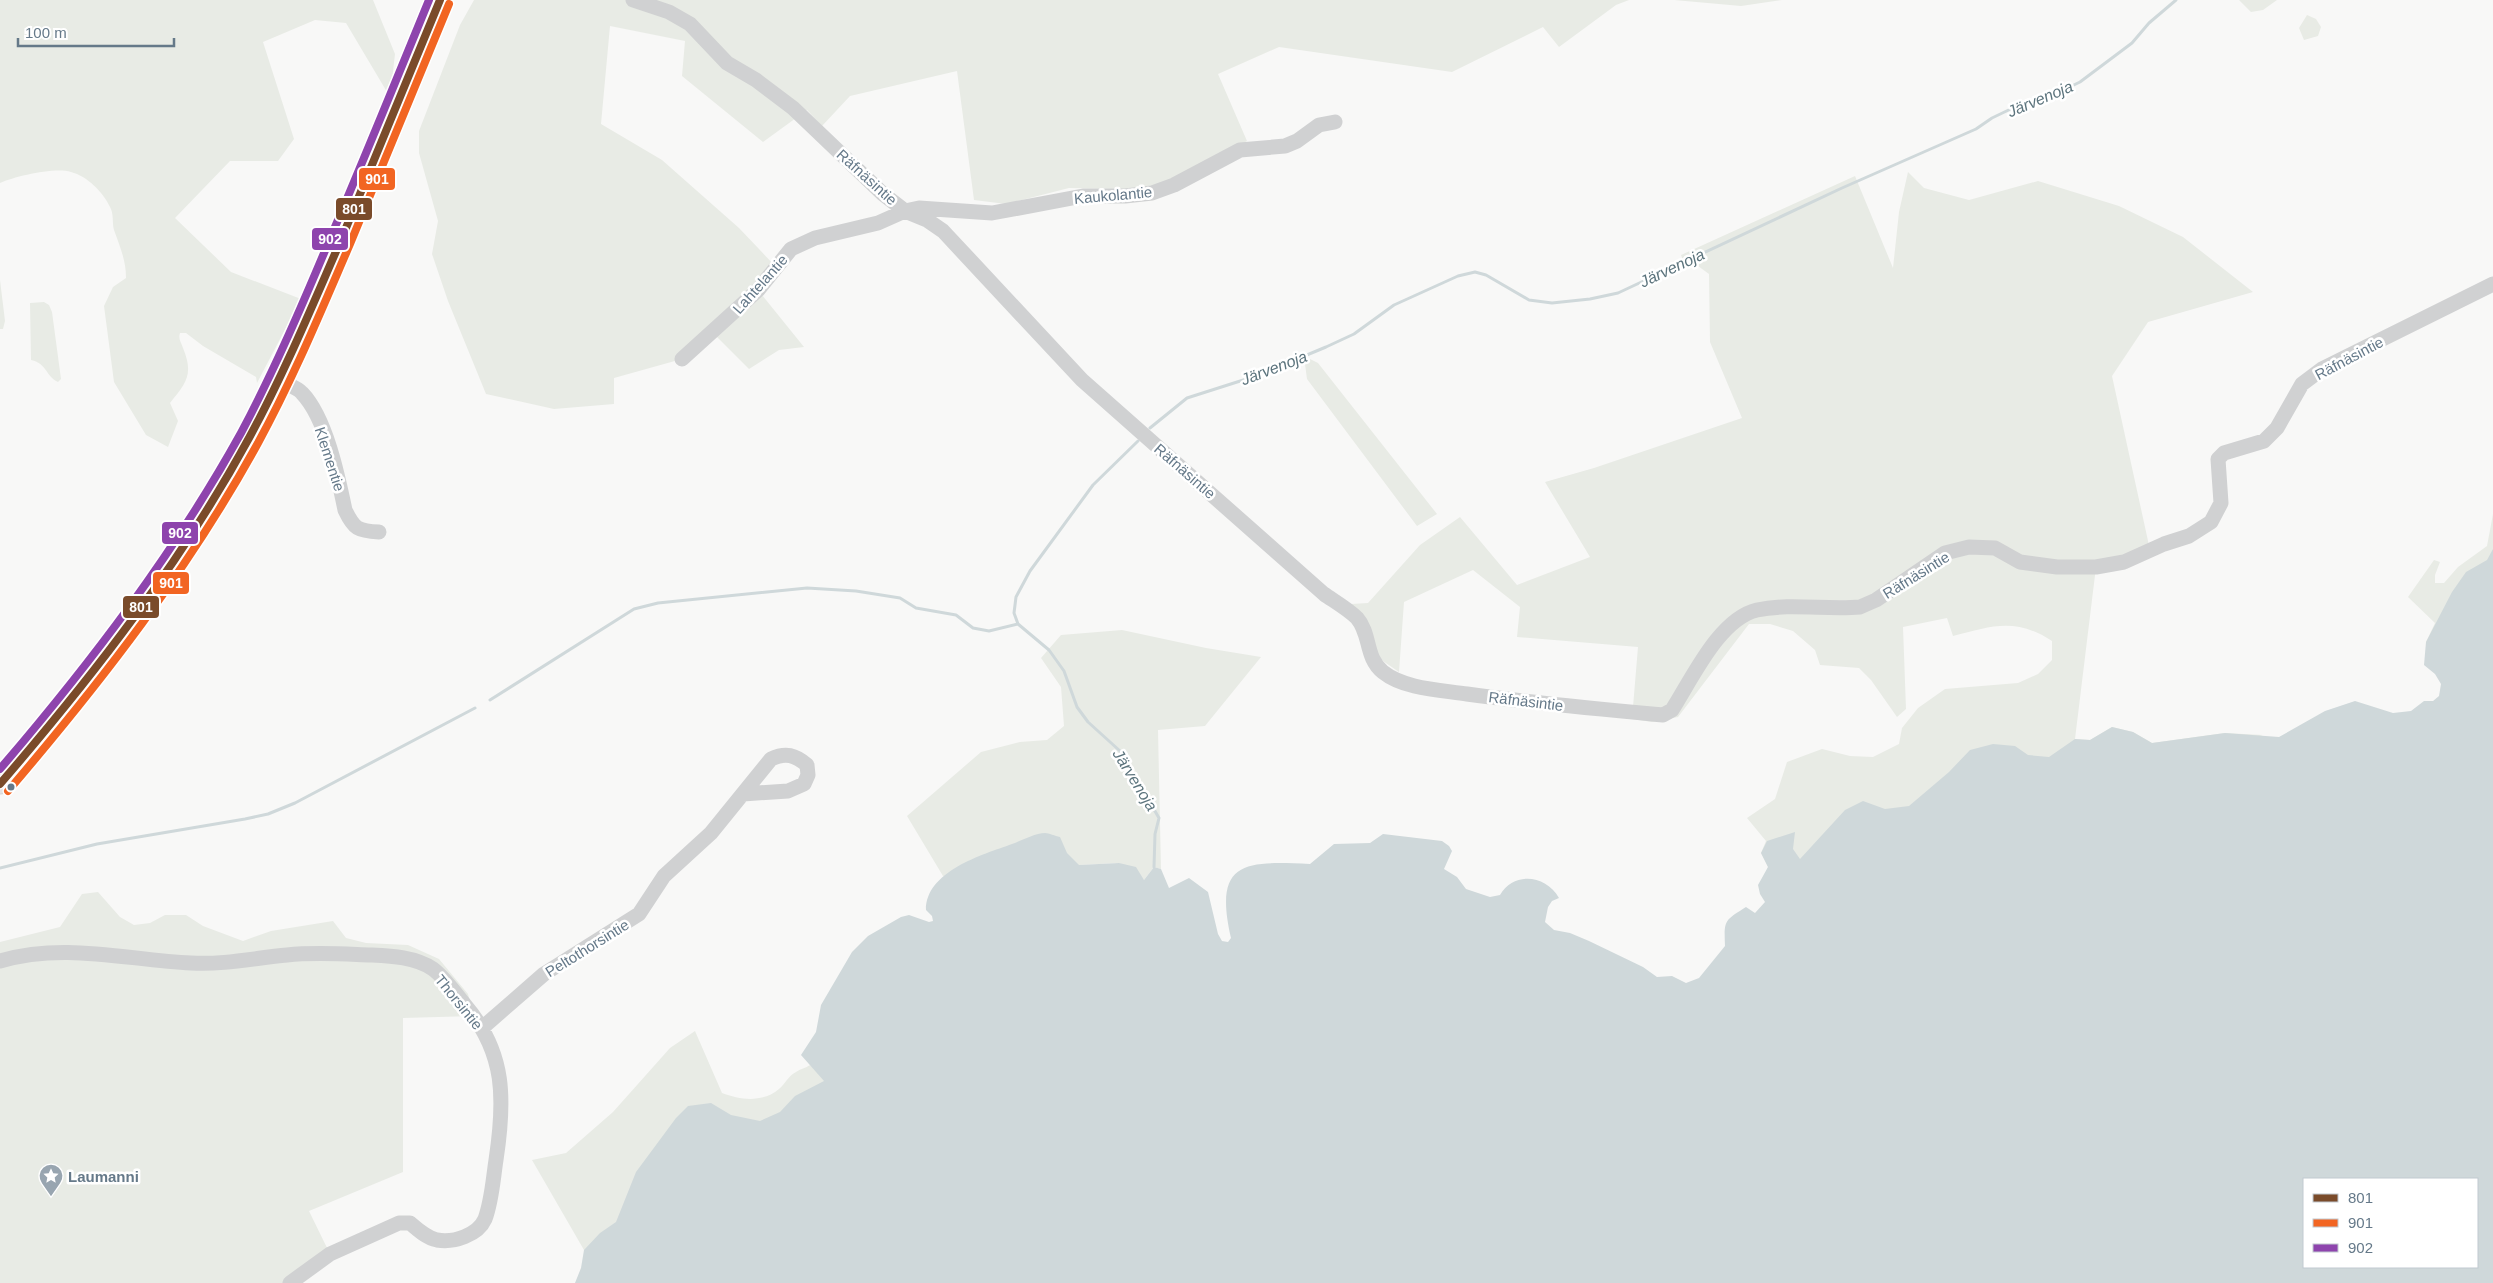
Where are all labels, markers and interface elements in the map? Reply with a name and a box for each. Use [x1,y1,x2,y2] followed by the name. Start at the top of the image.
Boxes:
[18,15,174,47] scale bar
[25,24,67,41] text: 100 m
[2004,78,2075,121] water label: Järvenoja
[833,146,901,208] street label: Räfnäsintie
[358,167,396,191] line badge: 901
[365,171,389,187] text: 901
[1073,183,1153,207] street label: Kaukolantie
[335,197,373,221] line badge: 801
[342,201,366,217] text: 801
[311,227,349,251] line badge: 902
[318,231,342,247] text: 902
[1636,246,1707,291] water label: Järvenoja
[729,251,791,317] street label: Lahtelantie
[2312,333,2386,383] street label: Räfnäsintie
[1238,348,1310,389] water label: Järvenoja
[312,425,348,493] street label: Klementie
[1151,440,1219,502] street label: Räfnäsintie
[161,521,199,545] line badge: 902
[168,525,192,541] text: 902
[1880,548,1952,602] street label: Räfnäsintie
[152,571,190,595] line badge: 901
[159,575,183,591] text: 901
[122,595,160,619] line badge: 801
[129,599,153,615] text: 801
[1488,688,1564,714] street label: Räfnäsintie
[1109,745,1161,814] water label: Järvenoja
[6,782,16,792] unlabelled marker
[542,916,632,980] street label: Peltothorsintie
[432,971,486,1033] street label: Thorsintie
[38,1163,64,1197] place icon: Laumanni
[68,1168,139,1185] place label: Laumanni
[2303,1178,2478,1268] legend
[2348,1189,2373,1206] text: 801
[2348,1214,2373,1231] text: 901
[2348,1239,2373,1256] text: 902

